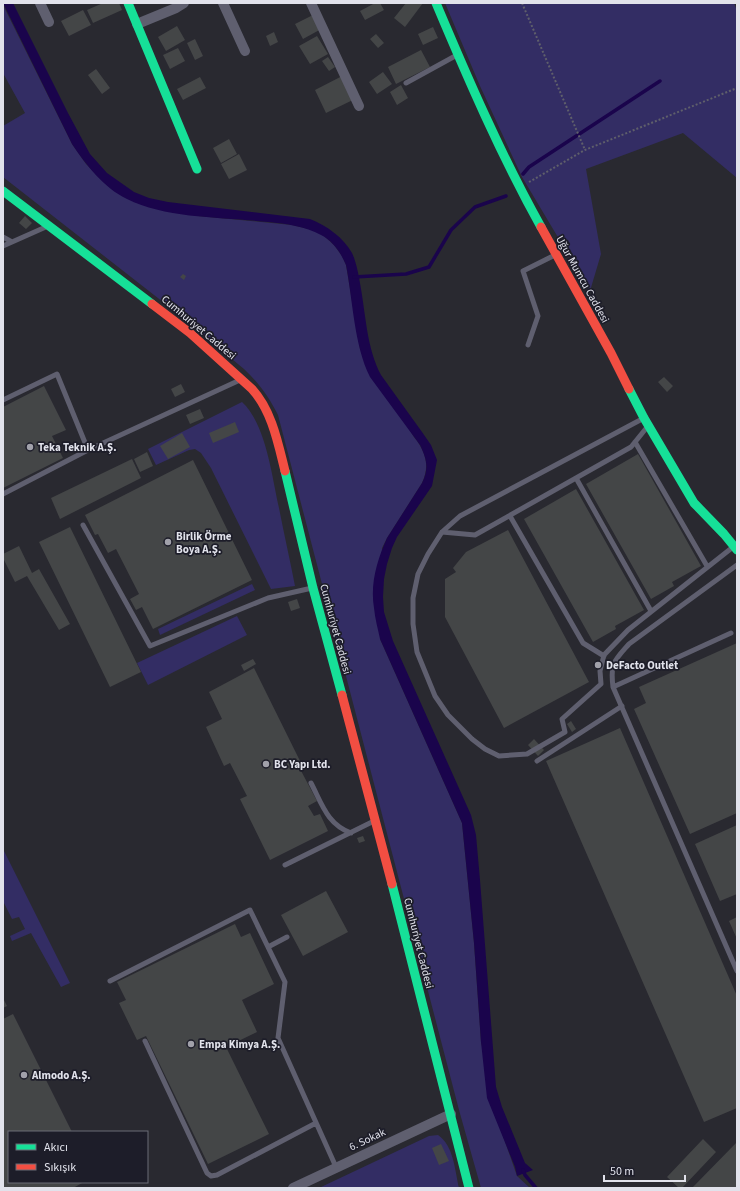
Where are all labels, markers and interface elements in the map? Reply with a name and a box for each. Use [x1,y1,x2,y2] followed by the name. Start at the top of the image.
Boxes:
[552,233,613,326] street label: Uğur Mumcu Caddesi
[158,292,239,363] street label: Cumhuriyet Caddesi
[38,440,116,455] place label: Teka Teknik A.Ş.
[25,442,35,452] marker: Teka Teknik A.Ş.
[176,529,232,557] place label: Birlik Örme Boya A.Ş.
[163,537,173,547] marker: Birlik Örme Boya A.Ş.
[316,582,355,676] street label: Cumhuriyet Caddesi
[606,658,679,673] place label: DeFacto Outlet
[593,660,603,670] marker: DeFacto Outlet
[274,757,331,772] place label: BC Yapı Ltd.
[261,759,271,769] marker: BC Yapı Ltd.
[400,896,437,990] street label: Cumhuriyet Caddesi
[199,1037,280,1052] place label: Empa Kimya A.Ş.
[186,1039,196,1049] marker: Empa Kimya A.Ş.
[31,1068,91,1083] place label: Almodo A.Ş.
[19,1070,29,1080] marker: Almodo A.Ş.
[347,1124,388,1154] street label: 6. Sokak
[8,1131,148,1183] legend
[44,1139,68,1156] text: Akıcı
[604,1157,685,1183] scale bar
[44,1159,76,1176] text: Sıkışık
[610,1163,634,1180] text: 50 m

